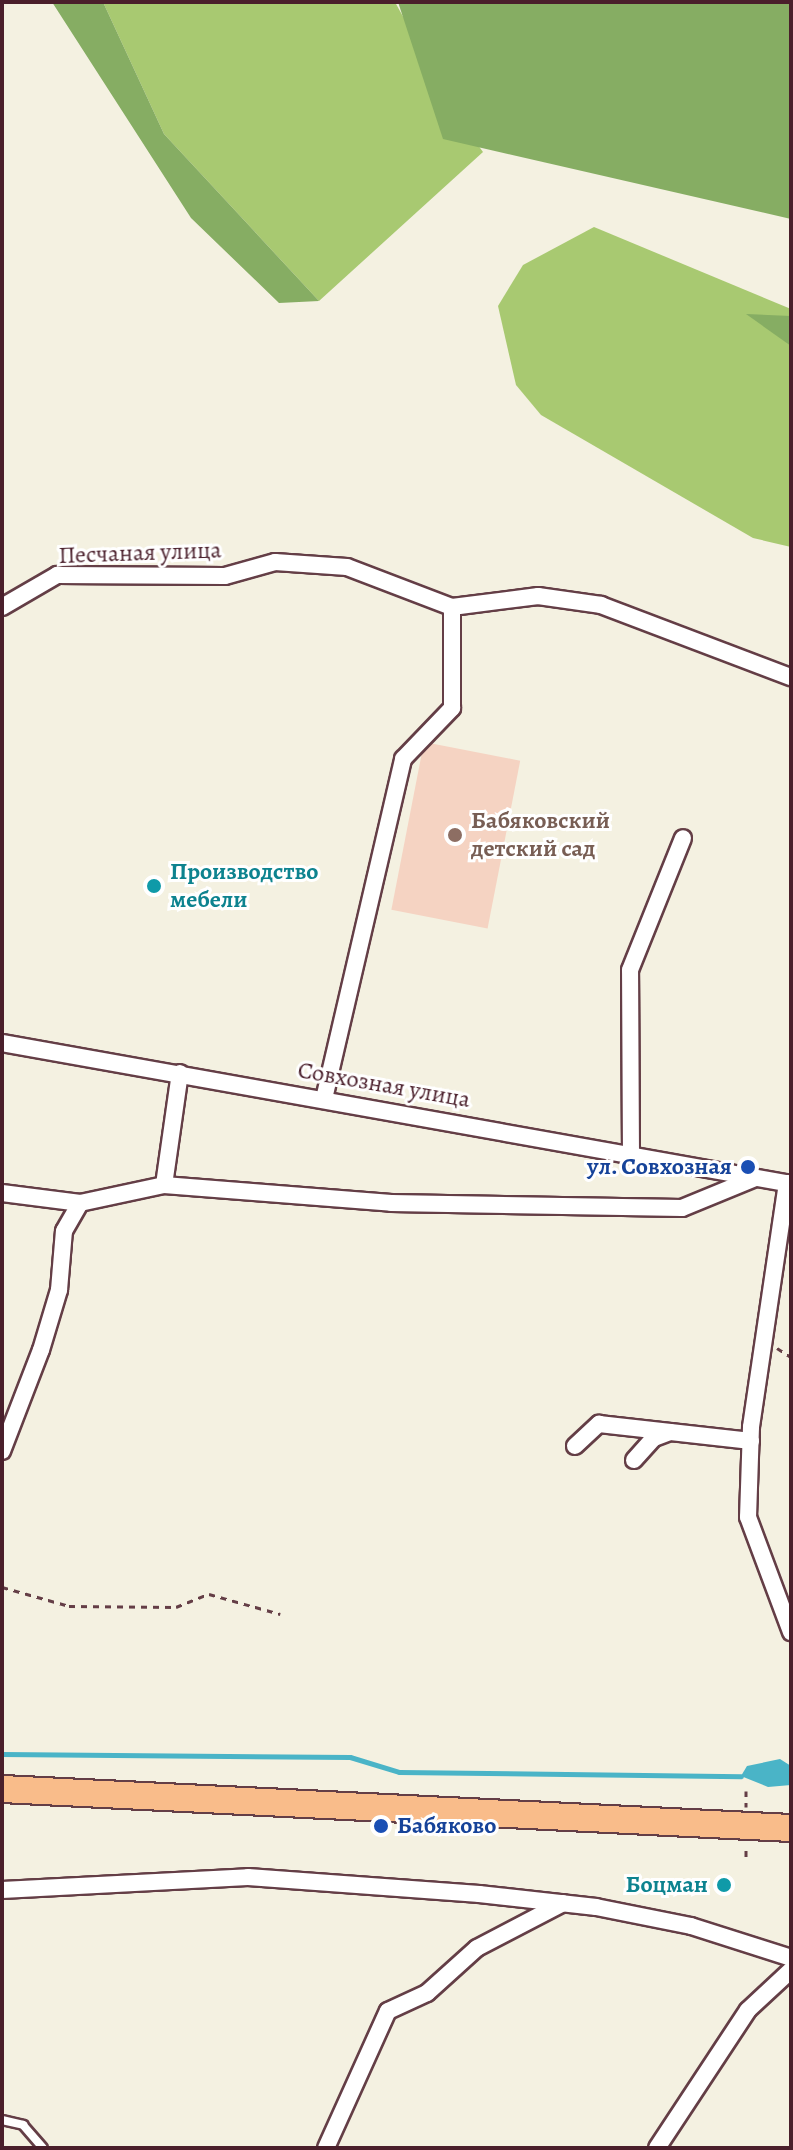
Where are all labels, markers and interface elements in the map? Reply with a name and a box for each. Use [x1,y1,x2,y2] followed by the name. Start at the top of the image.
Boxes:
[58,536,222,570] street label: Песчаная улица
[471,807,610,863] place label: Бабяковский детский сад
[446,826,464,844] marker: Бабяковский детский сад
[170,858,318,914] place label: Производство мебели
[145,877,163,895] marker: Производство мебели
[296,1056,472,1114] street label: Совхозная улица
[587,1153,732,1181] place label: ул. Совхозная
[739,1158,757,1176] marker: ул. Совхозная
[397,1812,496,1840] place label: Бабяково
[372,1817,390,1835] marker: Бабяково
[625,1871,708,1899] place label: Боцман
[715,1876,733,1894] marker: Боцман

